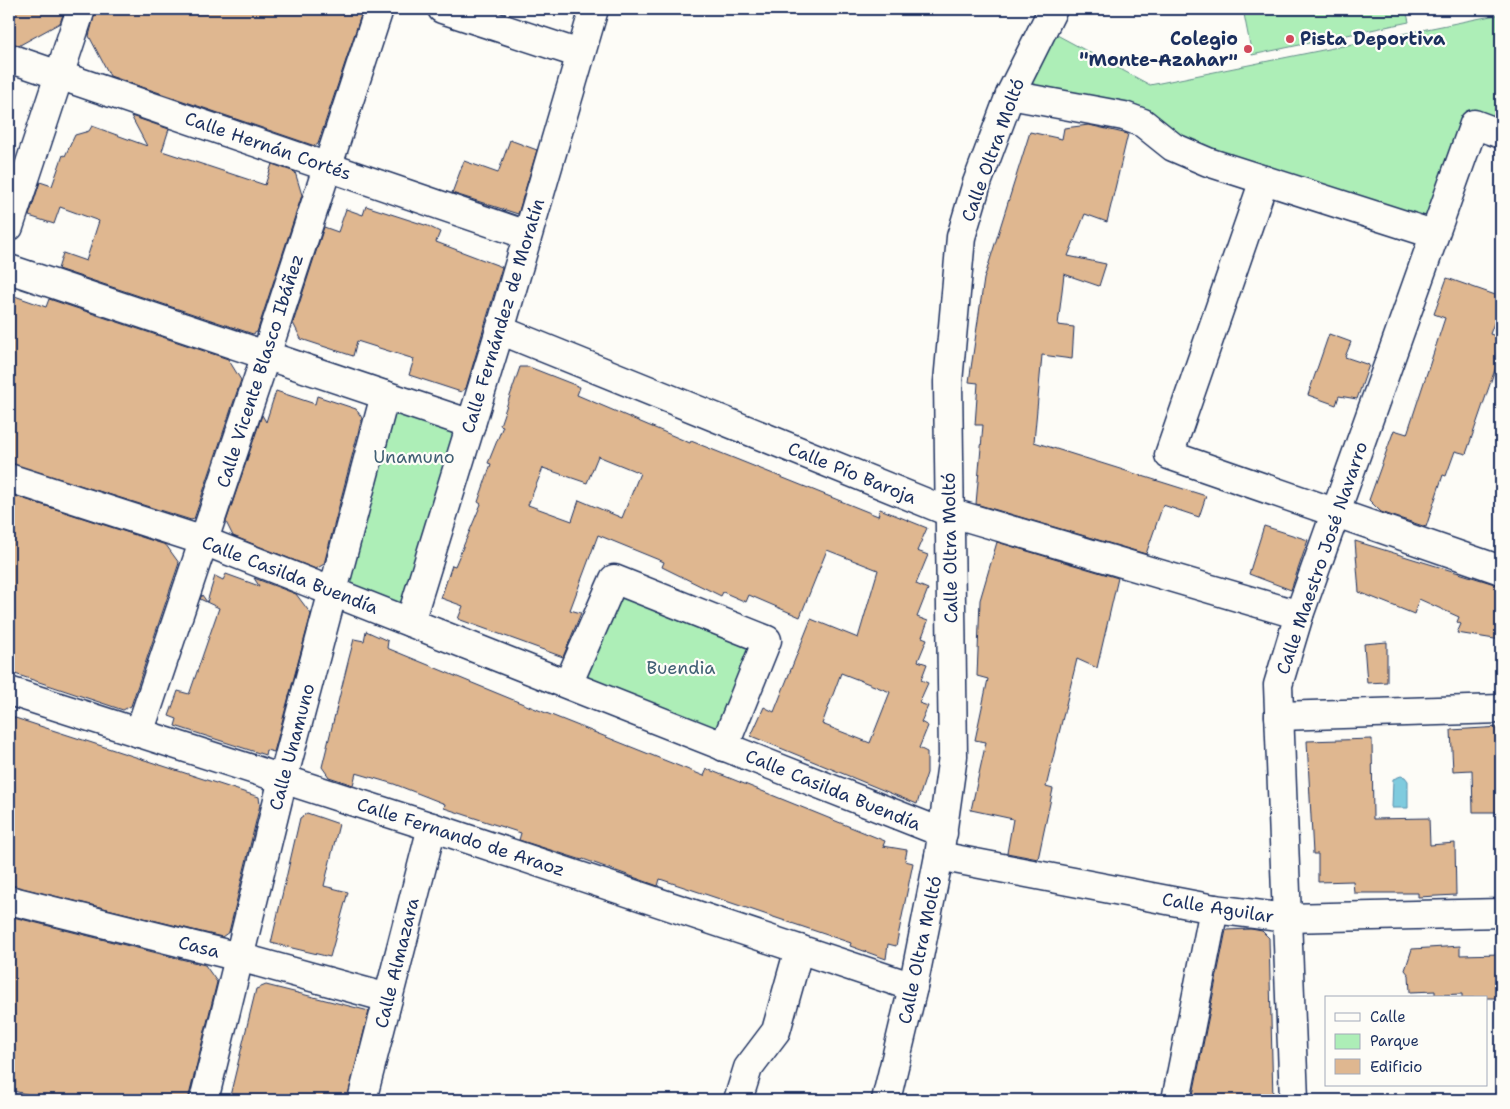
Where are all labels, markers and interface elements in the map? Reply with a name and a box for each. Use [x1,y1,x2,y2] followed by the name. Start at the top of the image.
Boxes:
[1079,27,1238,72] place label: Colegio "Monte-Azahar"
[1300,27,1446,51] place label: Pista Deportiva
[1284,33,1296,45] marker: Pista Deportiva
[1242,43,1254,55] marker: Colegio "Monte-Azahar"
[956,75,1030,225] street label: Calle Oltra Moltó
[182,106,354,186] street label: Calle Hernán Cortés
[456,196,550,436] street label: Calle Fernández de Moratín
[211,251,309,491] street label: Calle Vicente Blasco Ibáñez
[784,436,920,510] street label: Calle Pío Baroja
[1271,438,1373,678] street label: Calle Maestro José Navarro
[373,445,455,469] park label: Unamuno
[937,472,963,624] street label: Calle Oltra Moltó
[198,530,382,620] street label: Calle Casilda Buendía
[646,656,716,680] park label: Buendia
[264,681,320,813] street label: Calle Unamuno
[742,744,924,836] street label: Calle Casilda Buendía
[354,792,568,882] street label: Calle Fernando de Araoz
[893,874,947,1026] street label: Calle Oltra Moltó
[1160,887,1276,929] street label: Calle Aguilar
[369,895,425,1031] street label: Calle Almazara
[176,930,222,964] street label: Casa
[1325,996,1488,1086] legend
[1370,1007,1406,1027] text: Calle
[1370,1031,1419,1051] text: Parque
[1370,1057,1422,1077] text: Edificio

